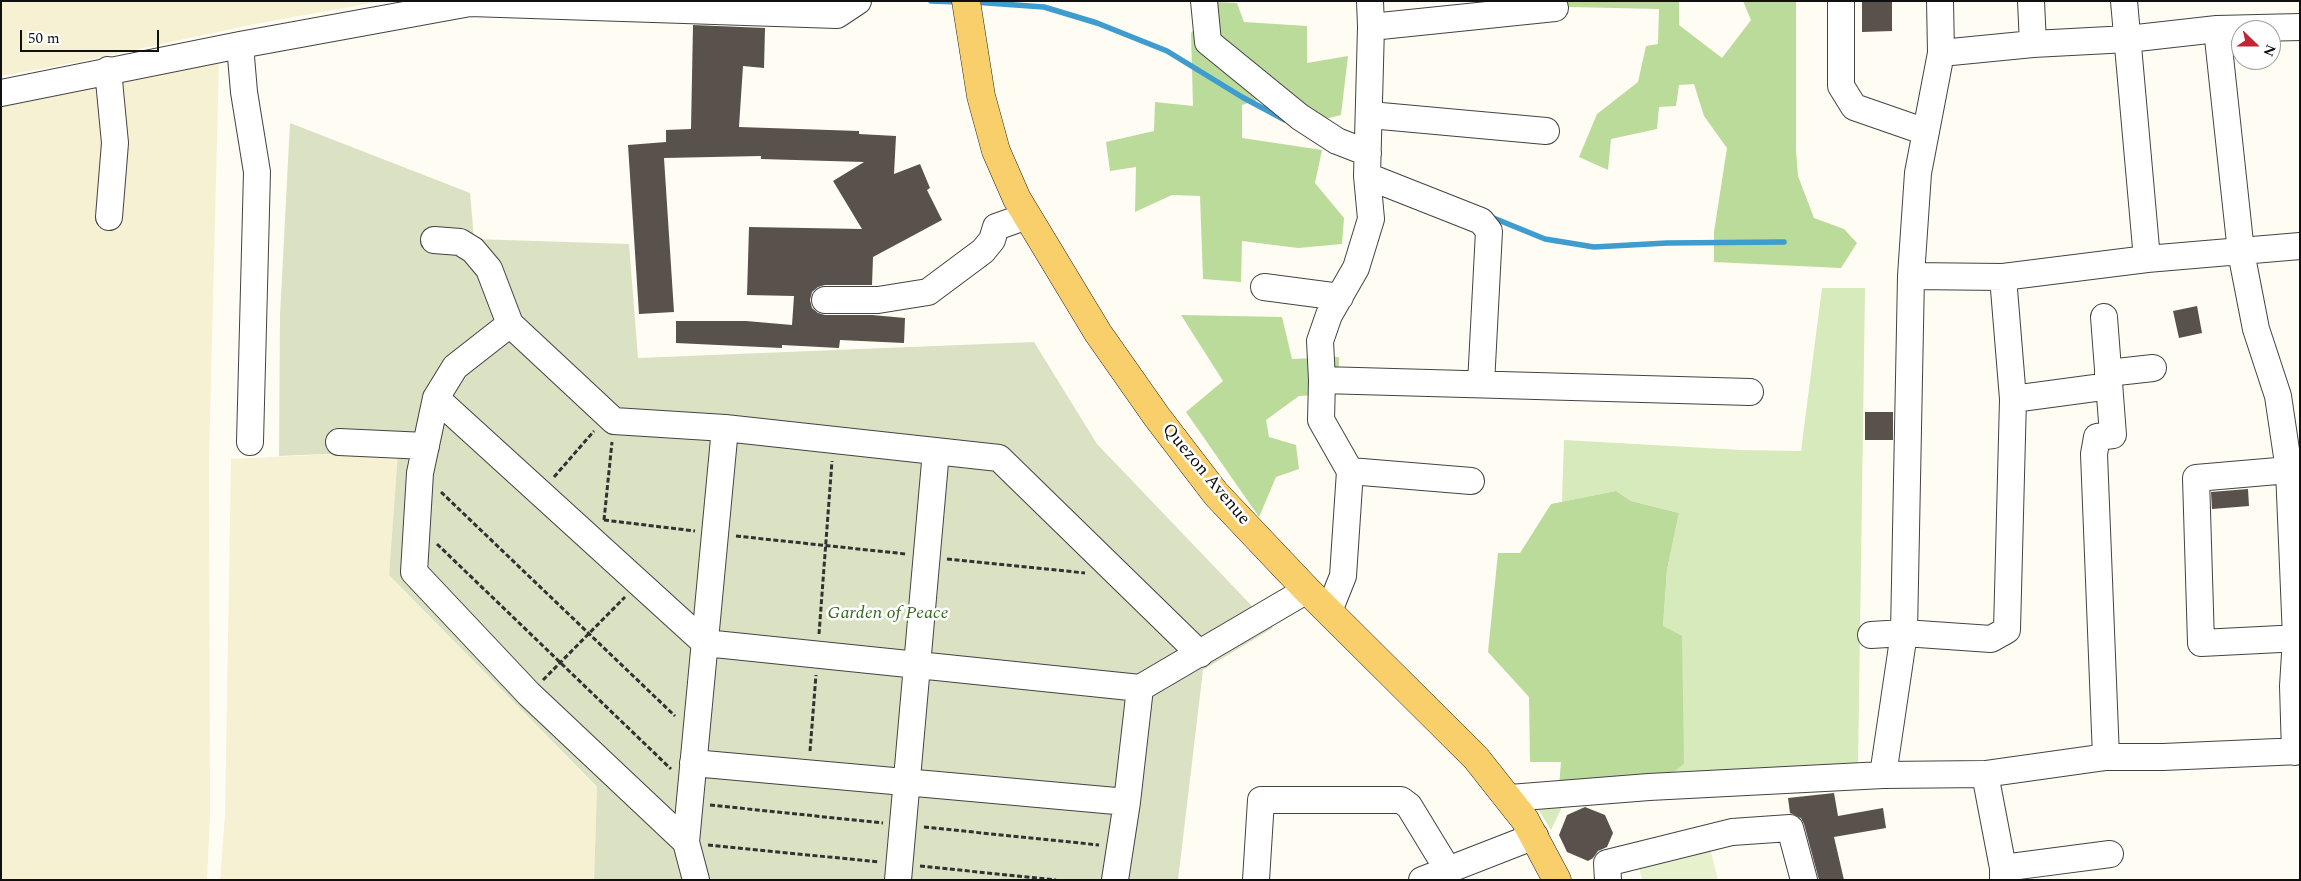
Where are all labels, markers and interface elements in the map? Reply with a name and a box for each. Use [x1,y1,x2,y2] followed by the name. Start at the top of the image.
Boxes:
[22,20,161,52] scale bar
[2231,20,2281,70] north arrow
[28,27,60,50] text: 50 m
[2258,41,2281,60] text: N
[1156,420,1254,530] street label: Quezon Avenue
[827,603,949,625] park label: Garden of Peace

